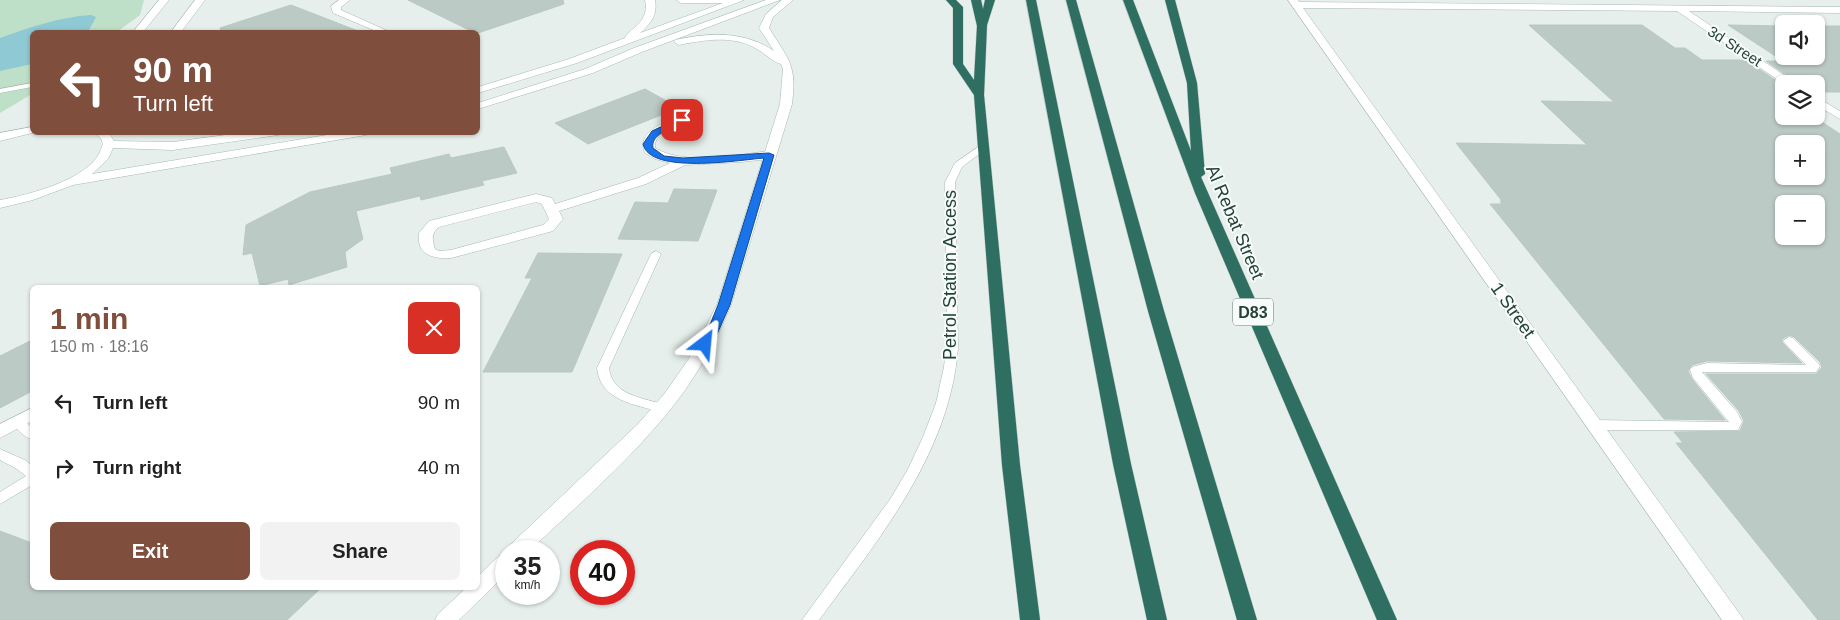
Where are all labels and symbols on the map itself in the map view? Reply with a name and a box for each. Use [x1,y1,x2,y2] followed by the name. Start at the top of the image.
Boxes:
[1705,22,1766,70] street label: 3d Street
[661,99,703,141] pin
[1202,162,1268,282] street label: Al Rebat Street
[940,190,960,360] street label: Petrol Station Access
[1487,278,1539,342] street label: 1 Street
[1233,298,1273,326] road number: D83
[678,317,730,369] position arrow
[570,540,635,605] speed limit sign: 40

